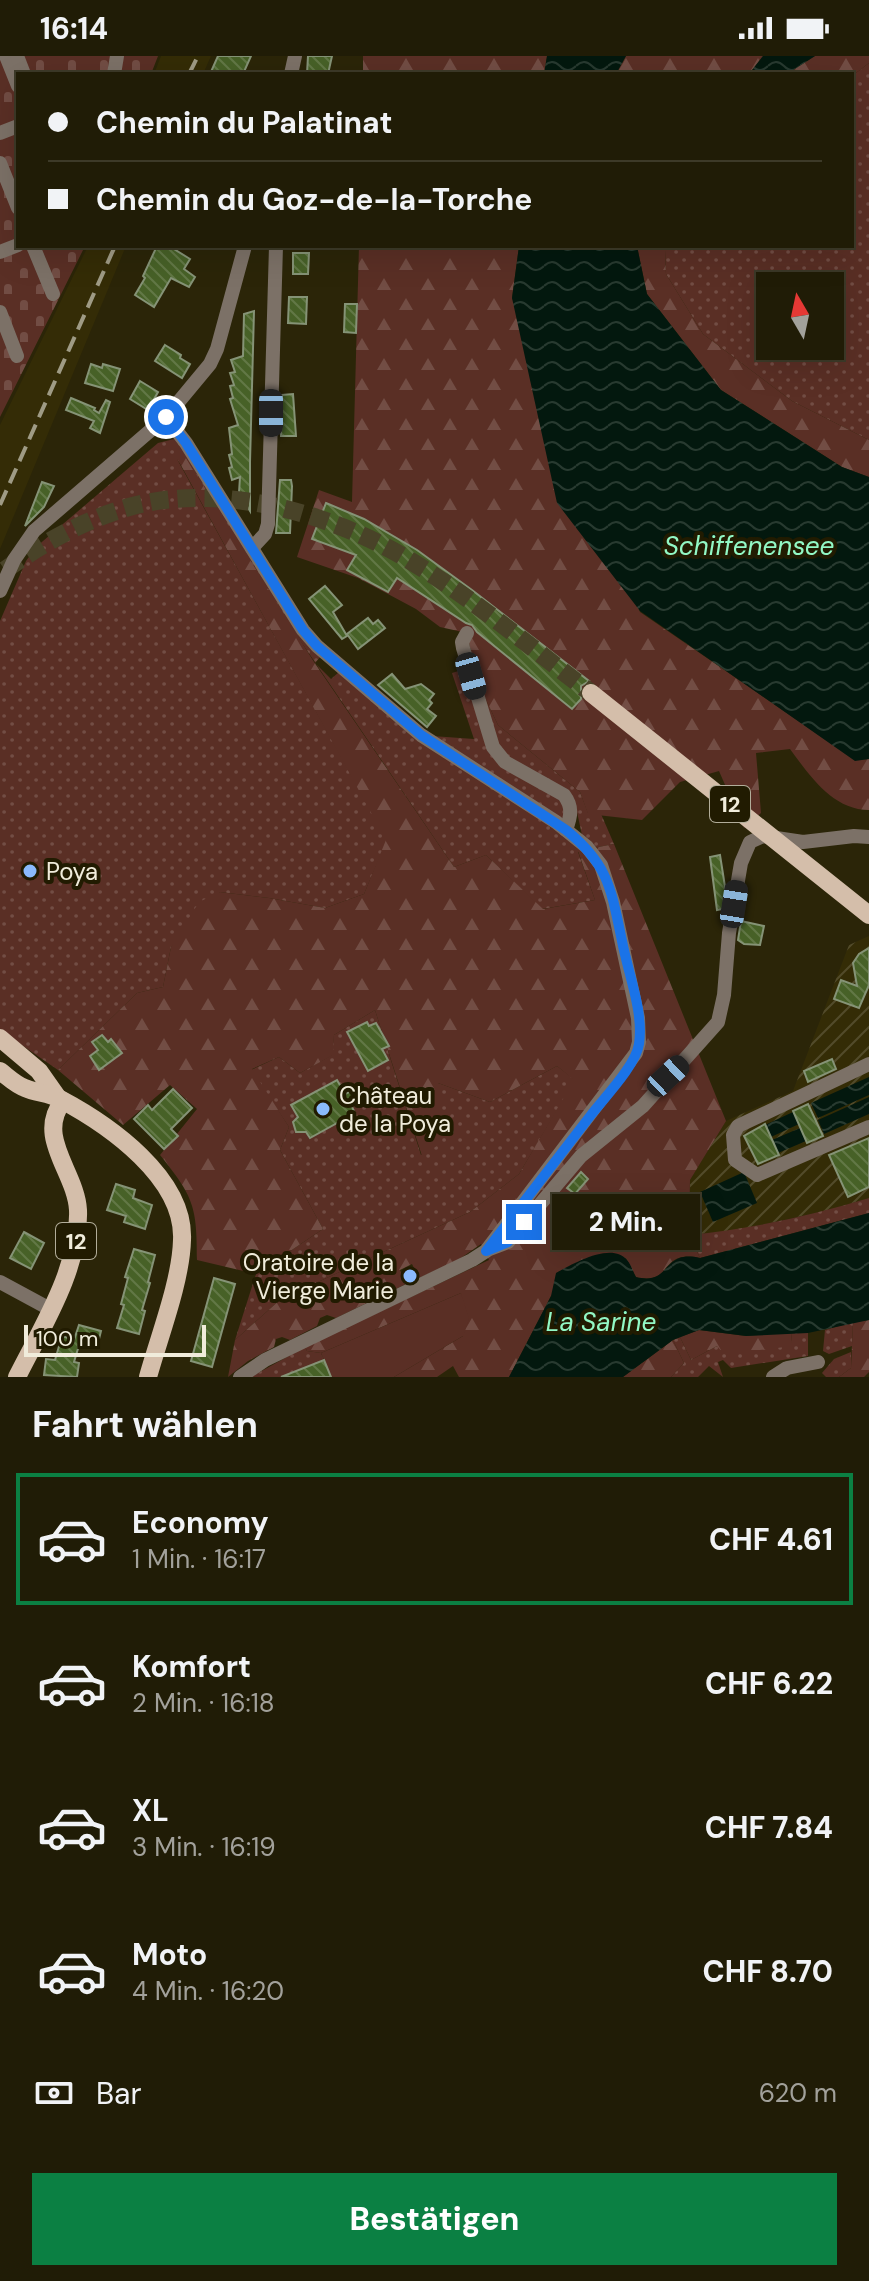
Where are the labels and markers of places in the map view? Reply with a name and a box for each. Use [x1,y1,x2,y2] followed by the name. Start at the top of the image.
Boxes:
[46,856,98,887] place label: Poya
[21,862,39,880] marker: Poya
[339,1080,451,1139] place label: Château de la Poya
[314,1100,332,1118] marker: Château de la Poya
[243,1247,394,1306] place label: Oratoire de la Vierge Marie
[401,1267,419,1285] marker: Oratoire de la Vierge Marie

